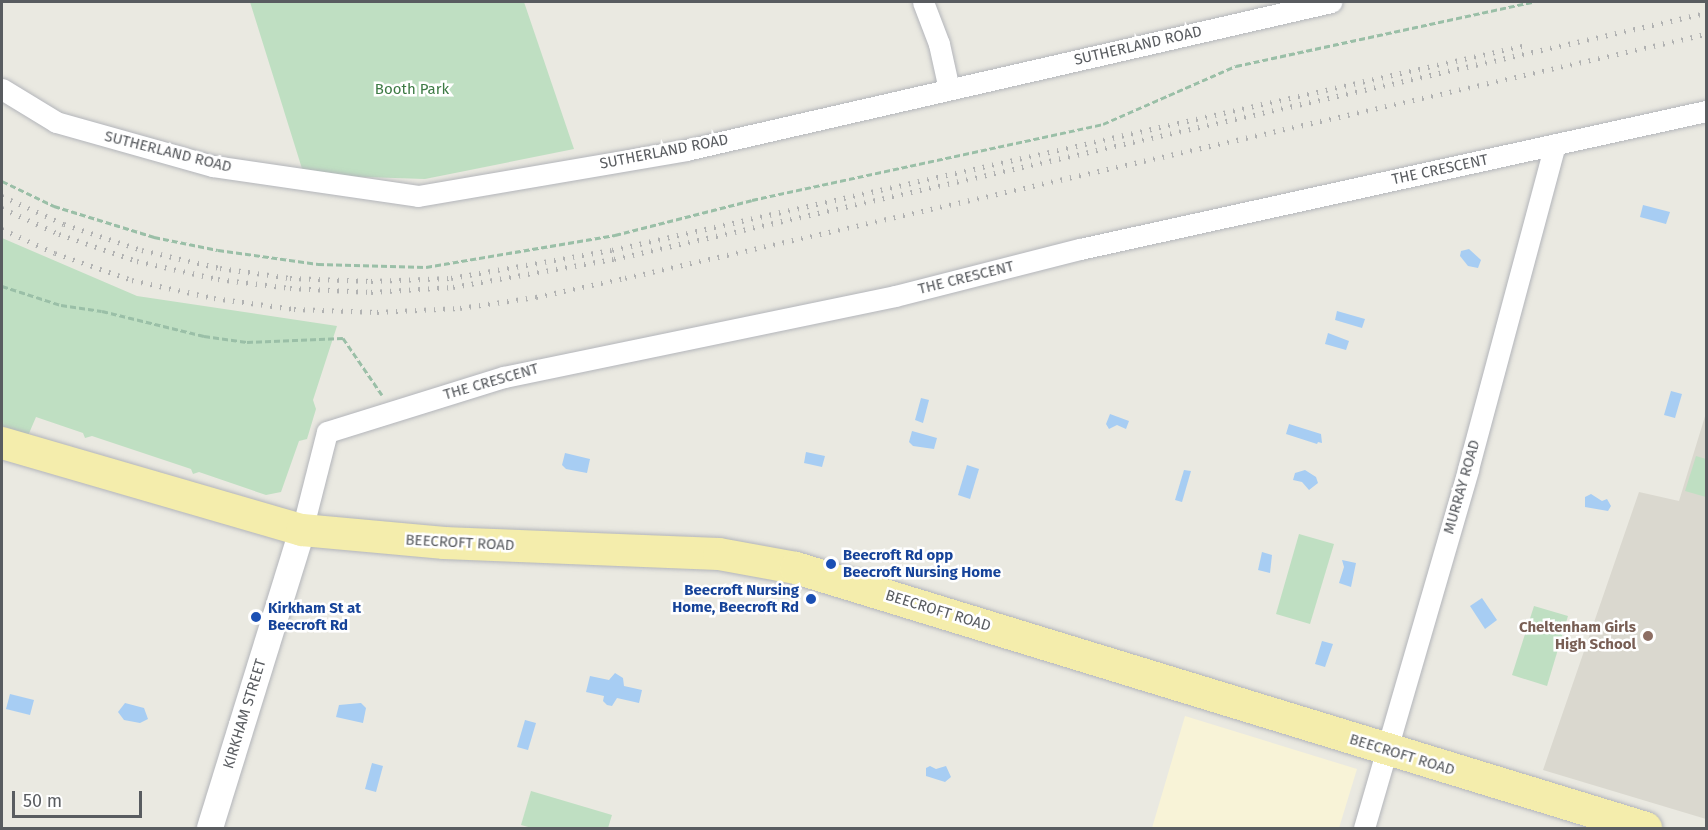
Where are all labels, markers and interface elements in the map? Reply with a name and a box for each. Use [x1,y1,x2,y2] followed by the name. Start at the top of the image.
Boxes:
[1072,23,1204,69] street label: SUTHERLAND ROAD
[375,81,449,99] park label: Booth Park
[102,127,234,177] street label: SUTHERLAND ROAD
[598,131,730,173] street label: SUTHERLAND ROAD
[1390,151,1490,189] street label: THE CRESCENT
[916,257,1016,299] street label: THE CRESCENT
[441,360,541,404] street label: THE CRESCENT
[1440,438,1484,536] street label: MURRAY ROAD
[405,531,515,555] street label: BEECROFT ROAD
[843,546,1001,581] place label: Beecroft Rd opp Beecroft Nursing Home
[824,557,838,571] marker: Beecroft Rd opp Beecroft Nursing Home
[672,581,799,616] place label: Beecroft Nursing Home, Beecroft Rd
[883,586,993,636] street label: BEECROFT ROAD
[804,592,818,606] marker: Beecroft Nursing Home, Beecroft Rd
[268,599,361,634] place label: Kirkham St at Beecroft Rd
[249,610,263,624] marker: Kirkham St at Beecroft Rd
[1519,618,1636,653] place label: Cheltenham Girls High School
[1641,629,1655,643] marker: Cheltenham Girls High School
[220,657,270,771] street label: KIRKHAM STREET
[1347,730,1457,780] street label: BEECROFT ROAD
[15,779,146,817] scale bar
[23,790,62,812] text: 50 m

